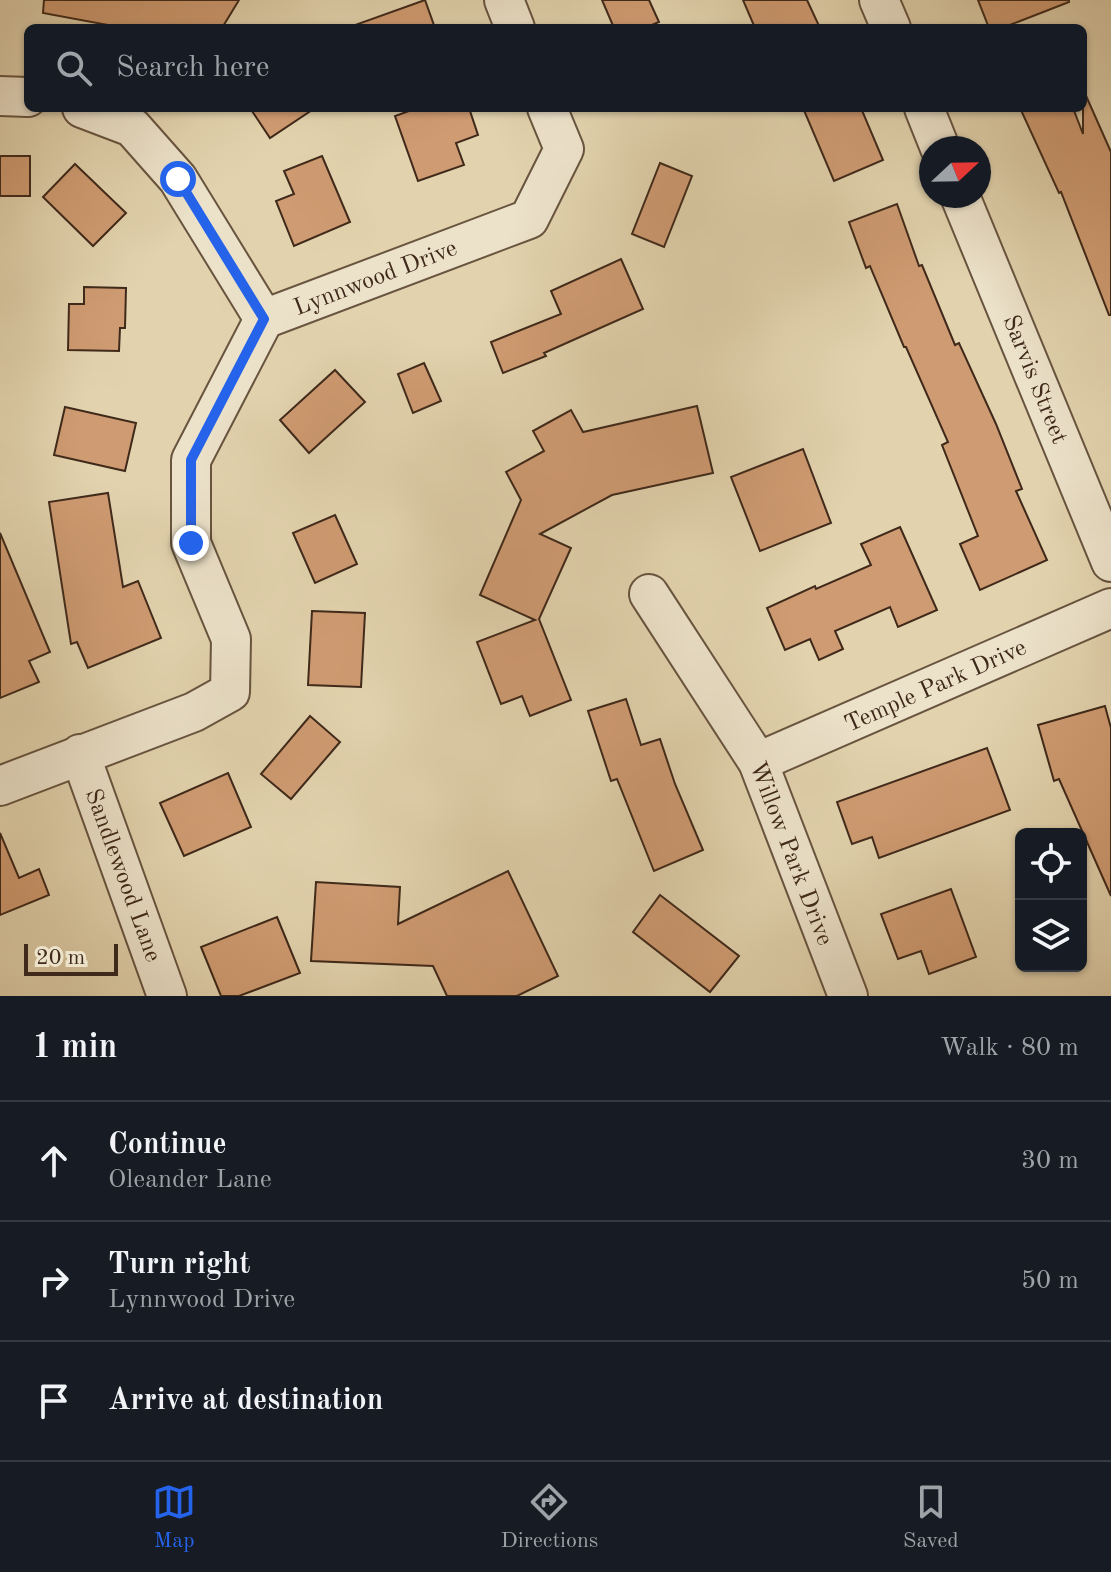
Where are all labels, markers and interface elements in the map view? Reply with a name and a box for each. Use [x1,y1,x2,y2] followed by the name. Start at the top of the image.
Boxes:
[24,24,1087,112] search box
[52,46,96,90] icon: search
[116,53,270,83] text: Search here
[919,136,991,208] north arrow
[160,161,196,197] route start
[291,237,461,321] street label: Lynnwood Drive
[997,312,1071,448] street label: Sarvis Street
[173,525,209,561] route end
[841,636,1030,738] street label: Temple Park Drive
[744,759,836,949] street label: Willow Park Drive
[80,786,165,965] street label: Sandlewood Lane
[1015,828,1087,972] map controls
[1015,828,1087,900] button: locate
[1015,900,1087,972] button: layers
[24,940,118,976] scale bar
[36,947,85,969] text: 20 m
[32,1031,117,1065] text: 1 min
[940,1035,1079,1061] text: Walk · 80 m
[108,1130,227,1160] text: Continue
[32,1139,76,1183] icon: ahead
[1021,1148,1079,1174] text: 30 m
[108,1167,272,1193] text: Oleander Lane
[108,1250,250,1280] text: Turn right
[32,1259,76,1303] icon: right
[1021,1268,1079,1294] text: 50 m
[108,1287,295,1313] text: Lynnwood Drive
[32,1379,76,1423] icon: arrive
[108,1386,383,1416] text: Arrive at destination
[152,1480,196,1555] tab: Map
[501,1480,598,1555] tab: Directions
[903,1480,959,1555] tab: Saved

